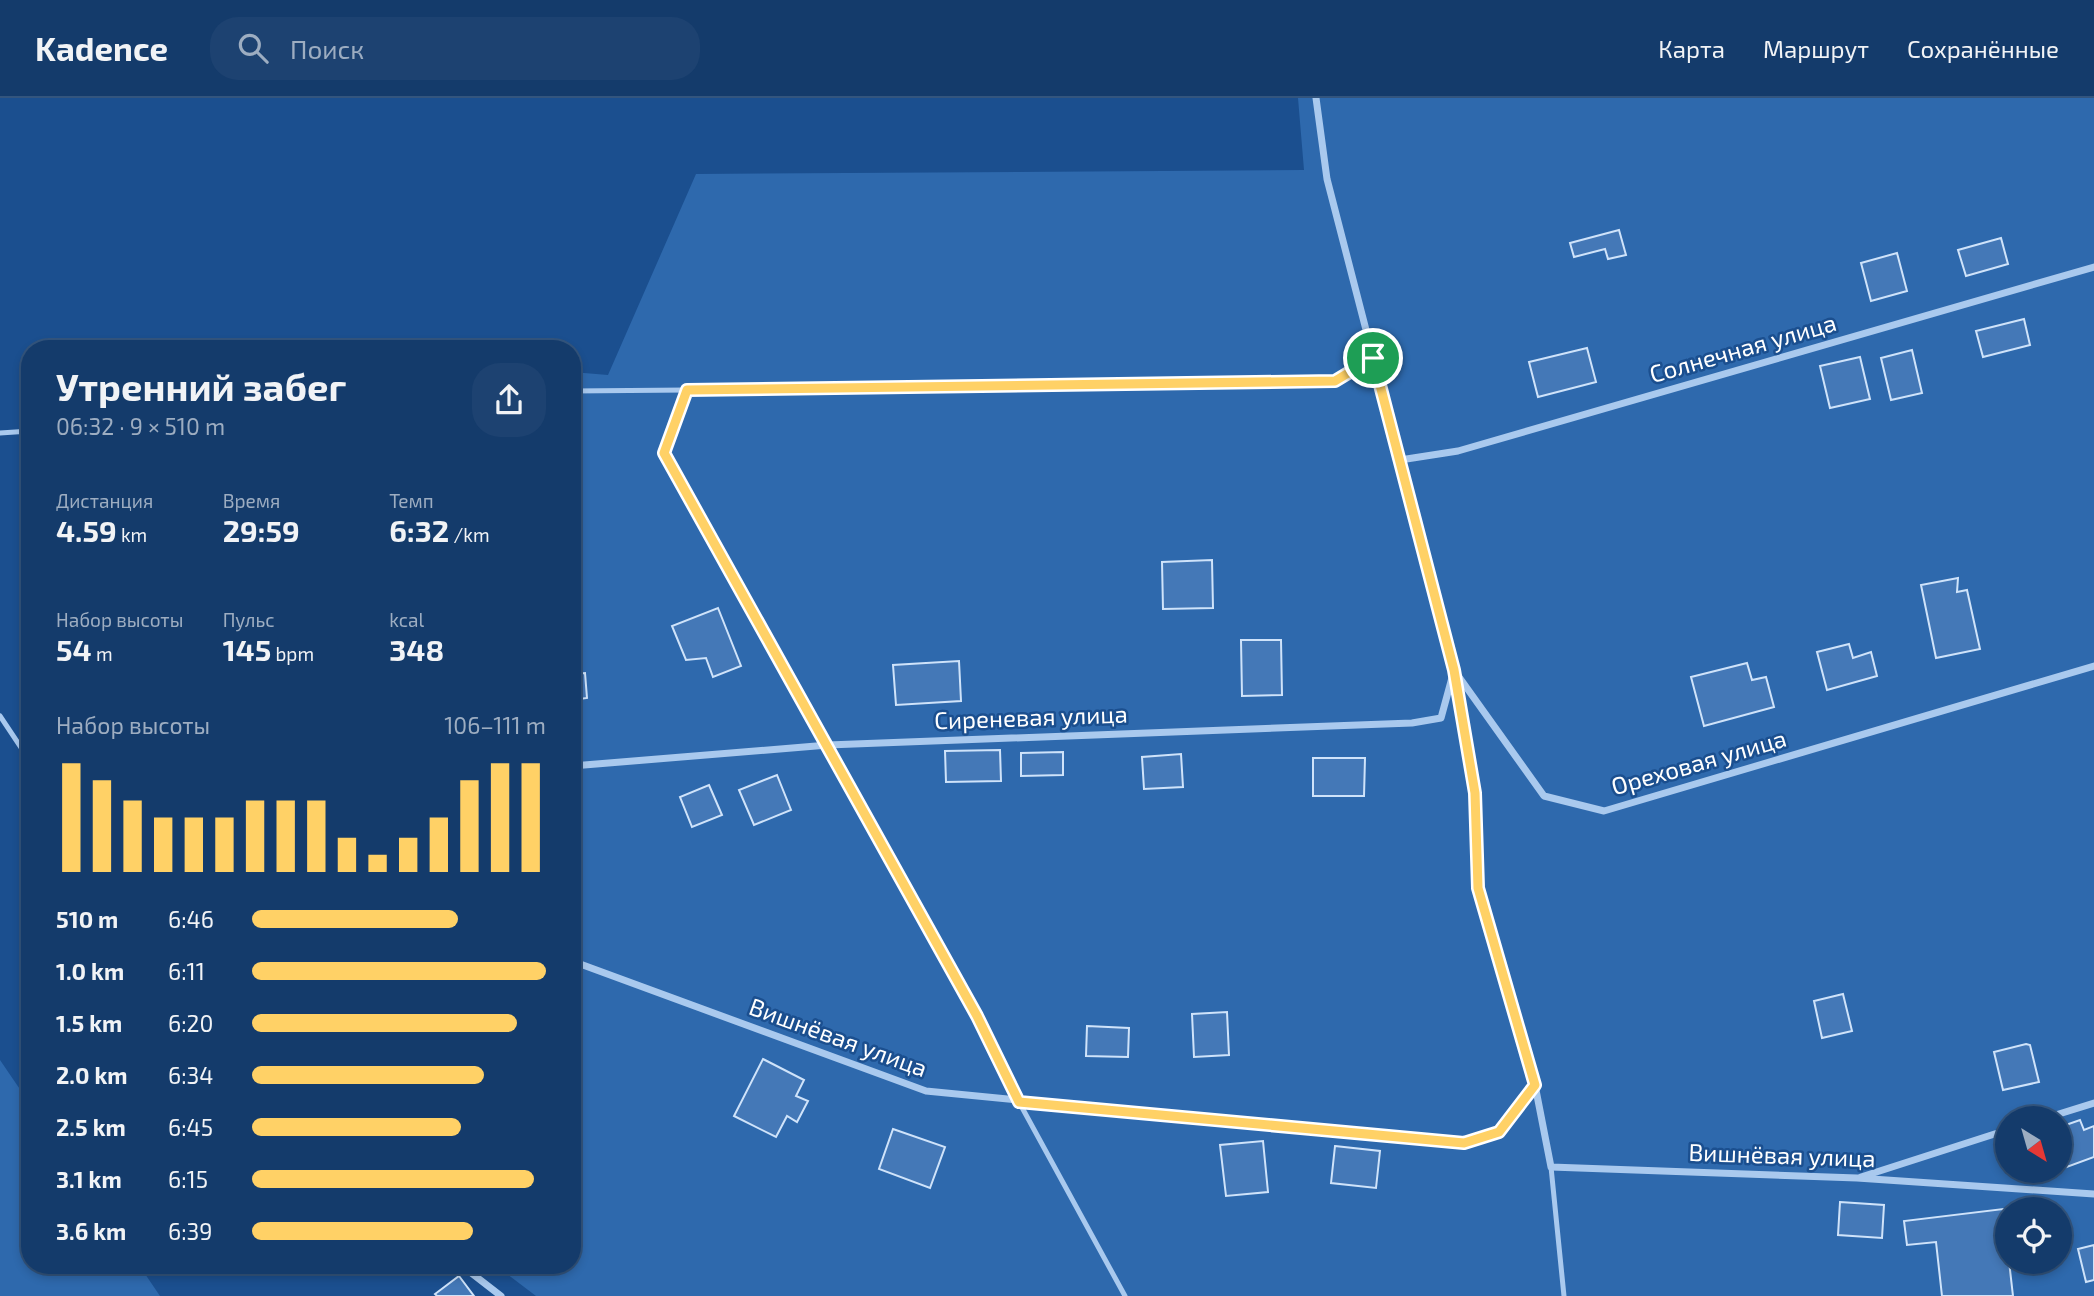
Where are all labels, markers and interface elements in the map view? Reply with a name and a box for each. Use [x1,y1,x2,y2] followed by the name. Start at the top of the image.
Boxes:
[210,17,700,80] search box
[35,28,168,68] text: Kadence
[234,29,272,67] icon: search
[290,33,364,64] text: Поиск
[1658,34,1725,63] text: Карта
[1763,34,1869,63] text: Маршрут
[1907,34,2059,63] text: Сохранённые
[1646,307,1840,389] street label: Солнечная улица
[1343,328,1403,388] pin
[1354,339,1392,377] icon: arrive
[56,363,346,409] text: Утренний забег
[472,363,546,437] button: share
[56,412,225,440] text: 06:32 · 9 × 510 m
[56,489,153,512] text: Дистанция
[223,489,280,512] text: Время
[389,489,434,512] text: Темп
[56,512,117,548] text: 4.59
[223,512,300,548] text: 29:59
[389,512,449,548] text: 6:32
[117,523,147,546] text: km
[449,523,490,546] text: /km
[56,608,183,631] text: Набор высоты
[223,608,275,631] text: Пульс
[389,608,424,631] text: kcal
[56,631,92,667] text: 54
[223,631,271,667] text: 145
[389,631,444,667] text: 348
[92,642,113,665] text: m
[271,642,314,665] text: bpm
[934,699,1128,735] street label: Сиреневая улица
[56,711,210,739] text: Набор высоты
[444,711,546,739] text: 106–111 m
[1608,723,1790,801] street label: Ореховая улица
[56,905,118,933] text: 510 m
[168,905,214,933] text: 6:46
[56,957,124,985] text: 1.0 km
[168,957,205,985] text: 6:11
[745,991,931,1083] street label: Вишнёвая улица
[56,1009,122,1037] text: 1.5 km
[168,1009,213,1037] text: 6:20
[56,1061,128,1089] text: 2.0 km
[168,1061,214,1089] text: 6:34
[1995,1106,2072,1183] north arrow
[1995,1106,2072,1274] map controls
[56,1113,126,1141] text: 2.5 km
[168,1113,213,1141] text: 6:45
[1688,1137,1876,1173] street label: Вишнёвая улица
[56,1165,122,1193] text: 3.1 km
[168,1165,208,1193] text: 6:15
[1995,1197,2072,1274] button: locate
[56,1217,126,1245] text: 3.6 km
[168,1217,213,1245] text: 6:39

